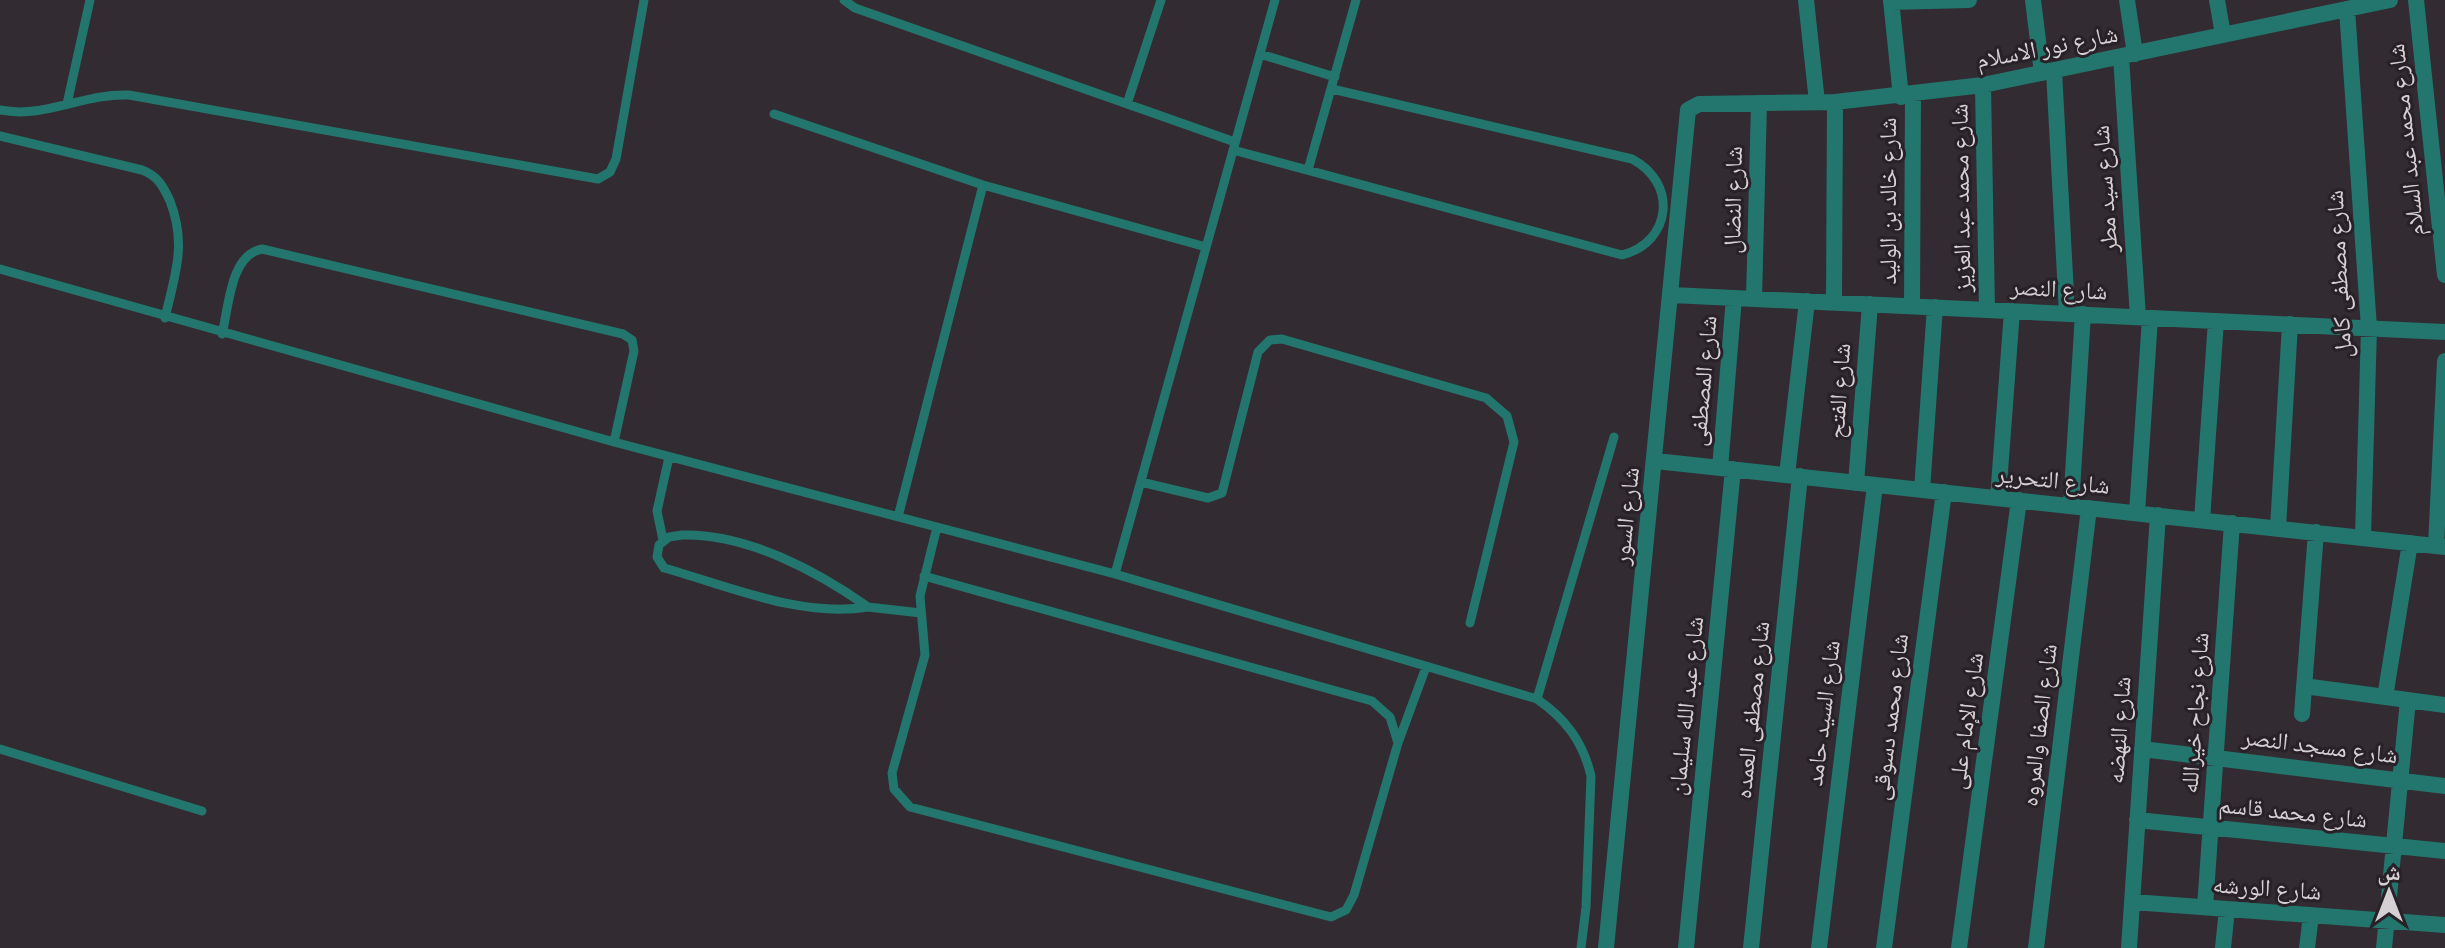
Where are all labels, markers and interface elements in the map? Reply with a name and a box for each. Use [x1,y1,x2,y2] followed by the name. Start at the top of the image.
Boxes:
[1973,16,2122,83] street label: شارع نور الاسلام
[2378,41,2439,238] street label: شارع محمد عبد السلام
[1941,103,1986,294] street label: شارع محمد عبد العزيز
[1870,117,1911,285] street label: شارع خالد بن الوليد
[2083,124,2132,255] street label: شارع سيد مطر
[1714,146,1757,254] street label: شارع النضال
[2317,189,2366,359] street label: شارع مصطفى كامل
[2008,268,2108,315] street label: شارع النصر
[1679,314,1732,448] street label: شارع المصطفى
[1818,342,1865,440] street label: شارع الفتح
[1993,456,2112,509] street label: شارع التحرير
[1603,465,1654,568] street label: شارع السور
[1659,615,1718,798] street label: شارع عبد الله سليمان
[1725,619,1784,801] street label: شارع مصطفى العمده
[1862,631,1923,803] street label: شارع محمد دسوقى
[2171,631,2224,795] street label: شارع نجاح خيرالله
[1796,638,1855,789] street label: شارع السيد حامد
[2011,642,2072,809] street label: شارع الصفا والمروه
[1939,650,1998,792] street label: شارع الإمام على
[2097,675,2146,785] street label: شارع النهضه
[2238,718,2400,778] street label: شارع مسجد النصر
[2216,786,2369,843] street label: شارع محمد قاسم
[2349,852,2429,932] north arrow
[2377,856,2401,894] text: ش
[2211,866,2323,915] street label: شارع الورشه

